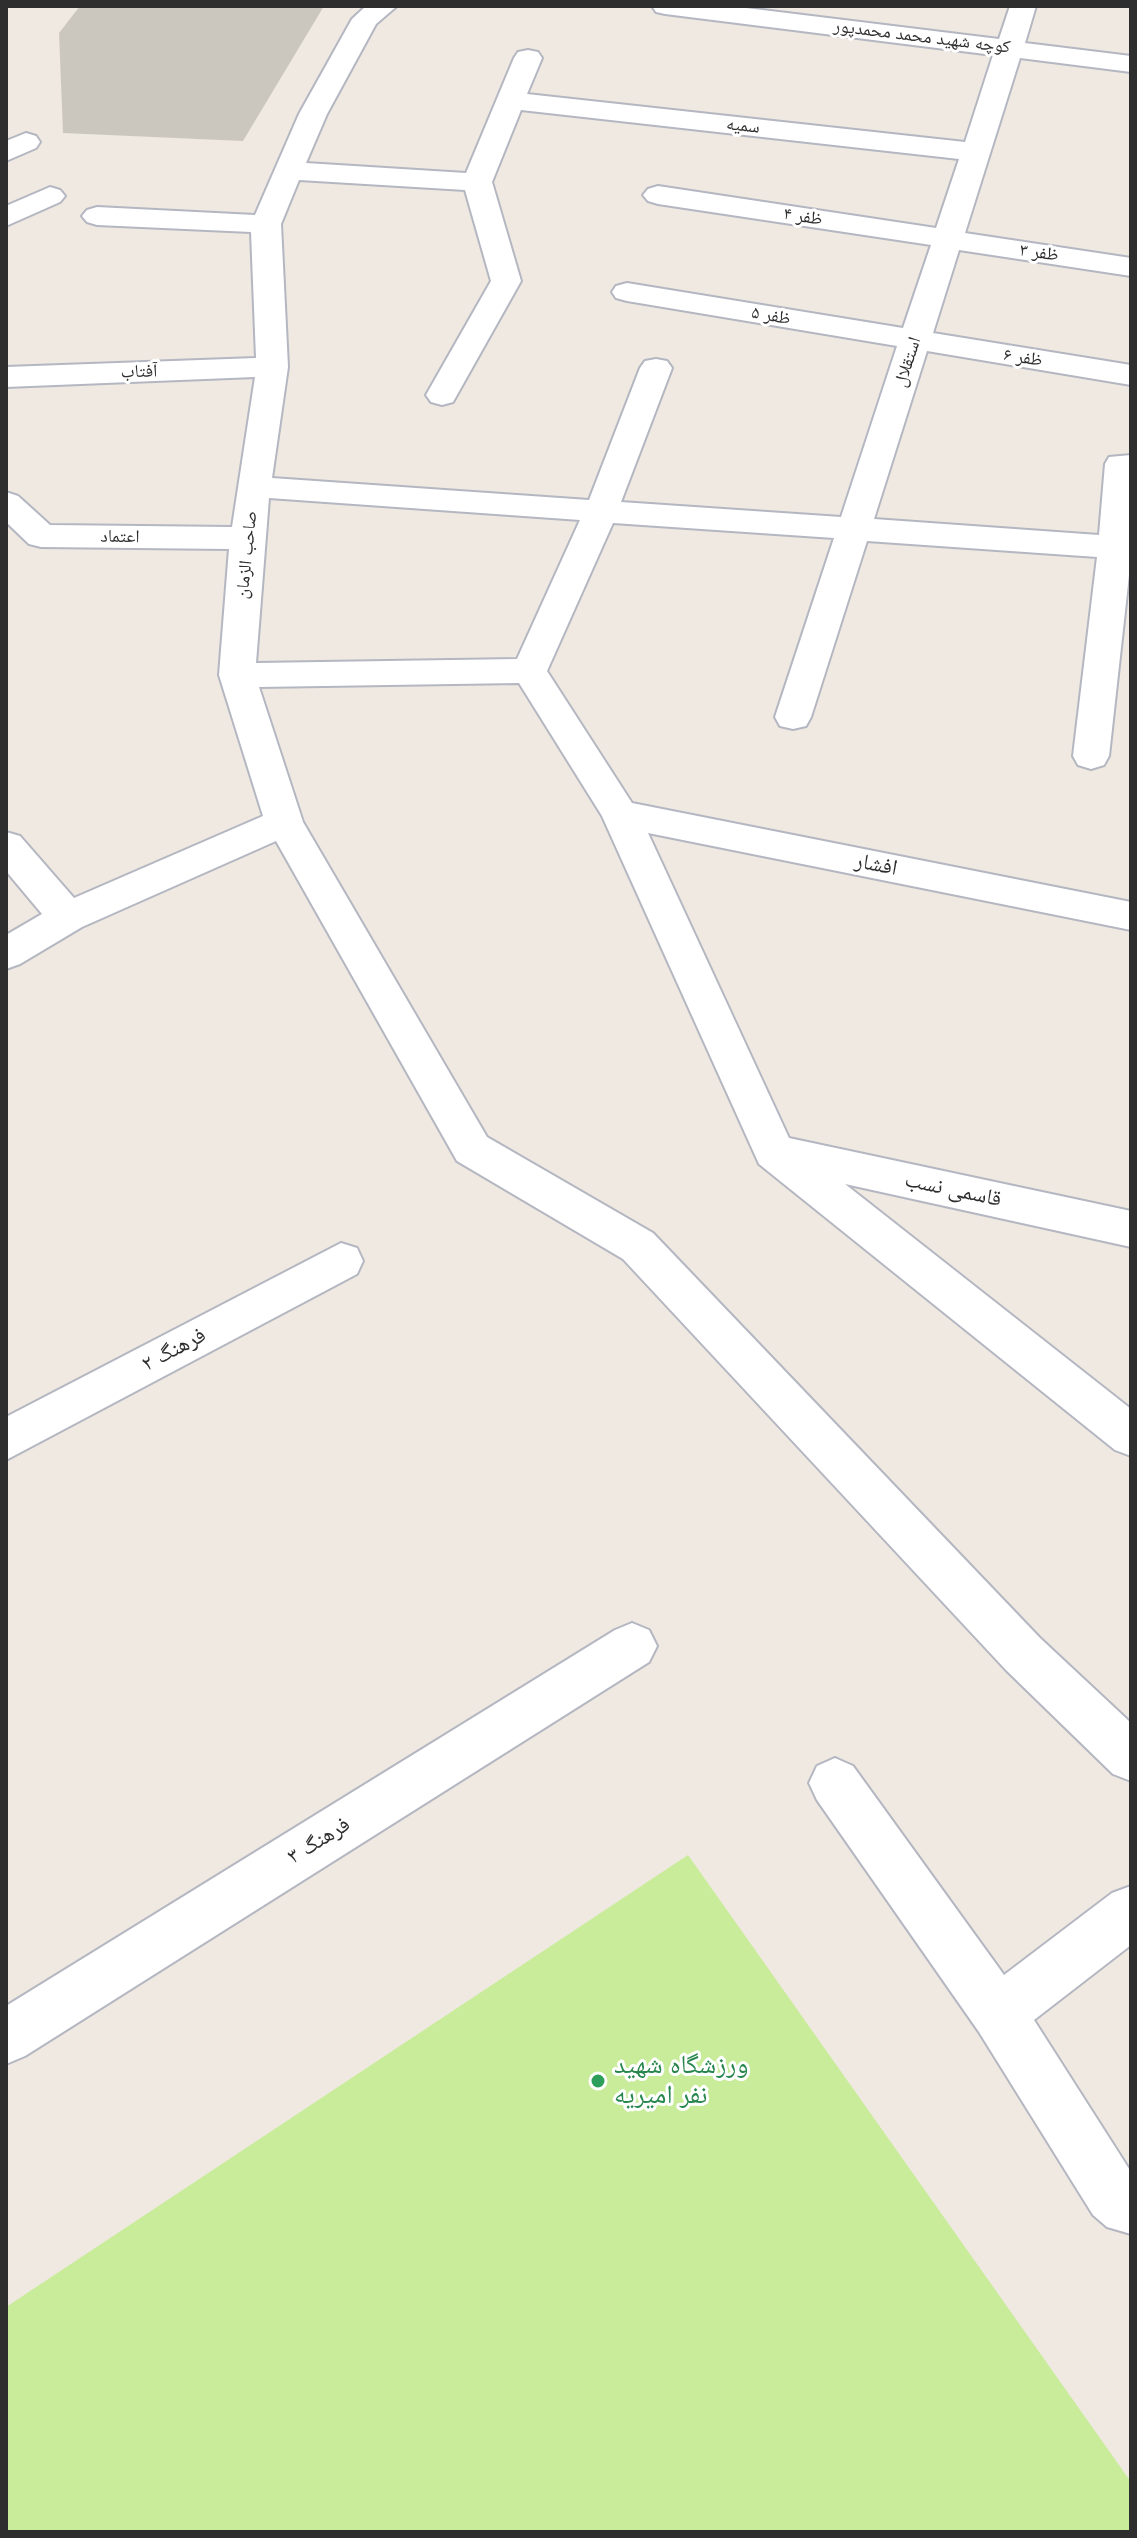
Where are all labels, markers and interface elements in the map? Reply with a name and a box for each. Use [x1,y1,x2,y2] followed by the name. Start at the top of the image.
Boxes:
[832,15,1012,59] street label: کوچه شهید محمد محمدپور
[725,113,761,139] street label: سمیه
[782,203,824,231] street label: ظفر ۴
[1018,240,1060,266] street label: ظفر ۳
[750,302,792,330] street label: ظفر ۵
[890,334,926,390] street label: استقلال
[1002,344,1044,372] street label: ظفر ۶
[120,361,158,383] street label: آفتاب
[232,510,262,600] street label: صاحب الزمان
[100,526,140,548] street label: اعتماد
[852,848,900,882] street label: افشار
[902,1167,1004,1213] street label: قاسمی نسب
[137,1322,211,1378] street label: فرهنگ ۲
[283,1812,355,1870] street label: فرهنگ ۳
[614,2050,748,2112] place label: ورزشگاه شهید نفر امیریه
[589,2072,607,2090] marker: ورزشگاه شهید نفر امیریه

